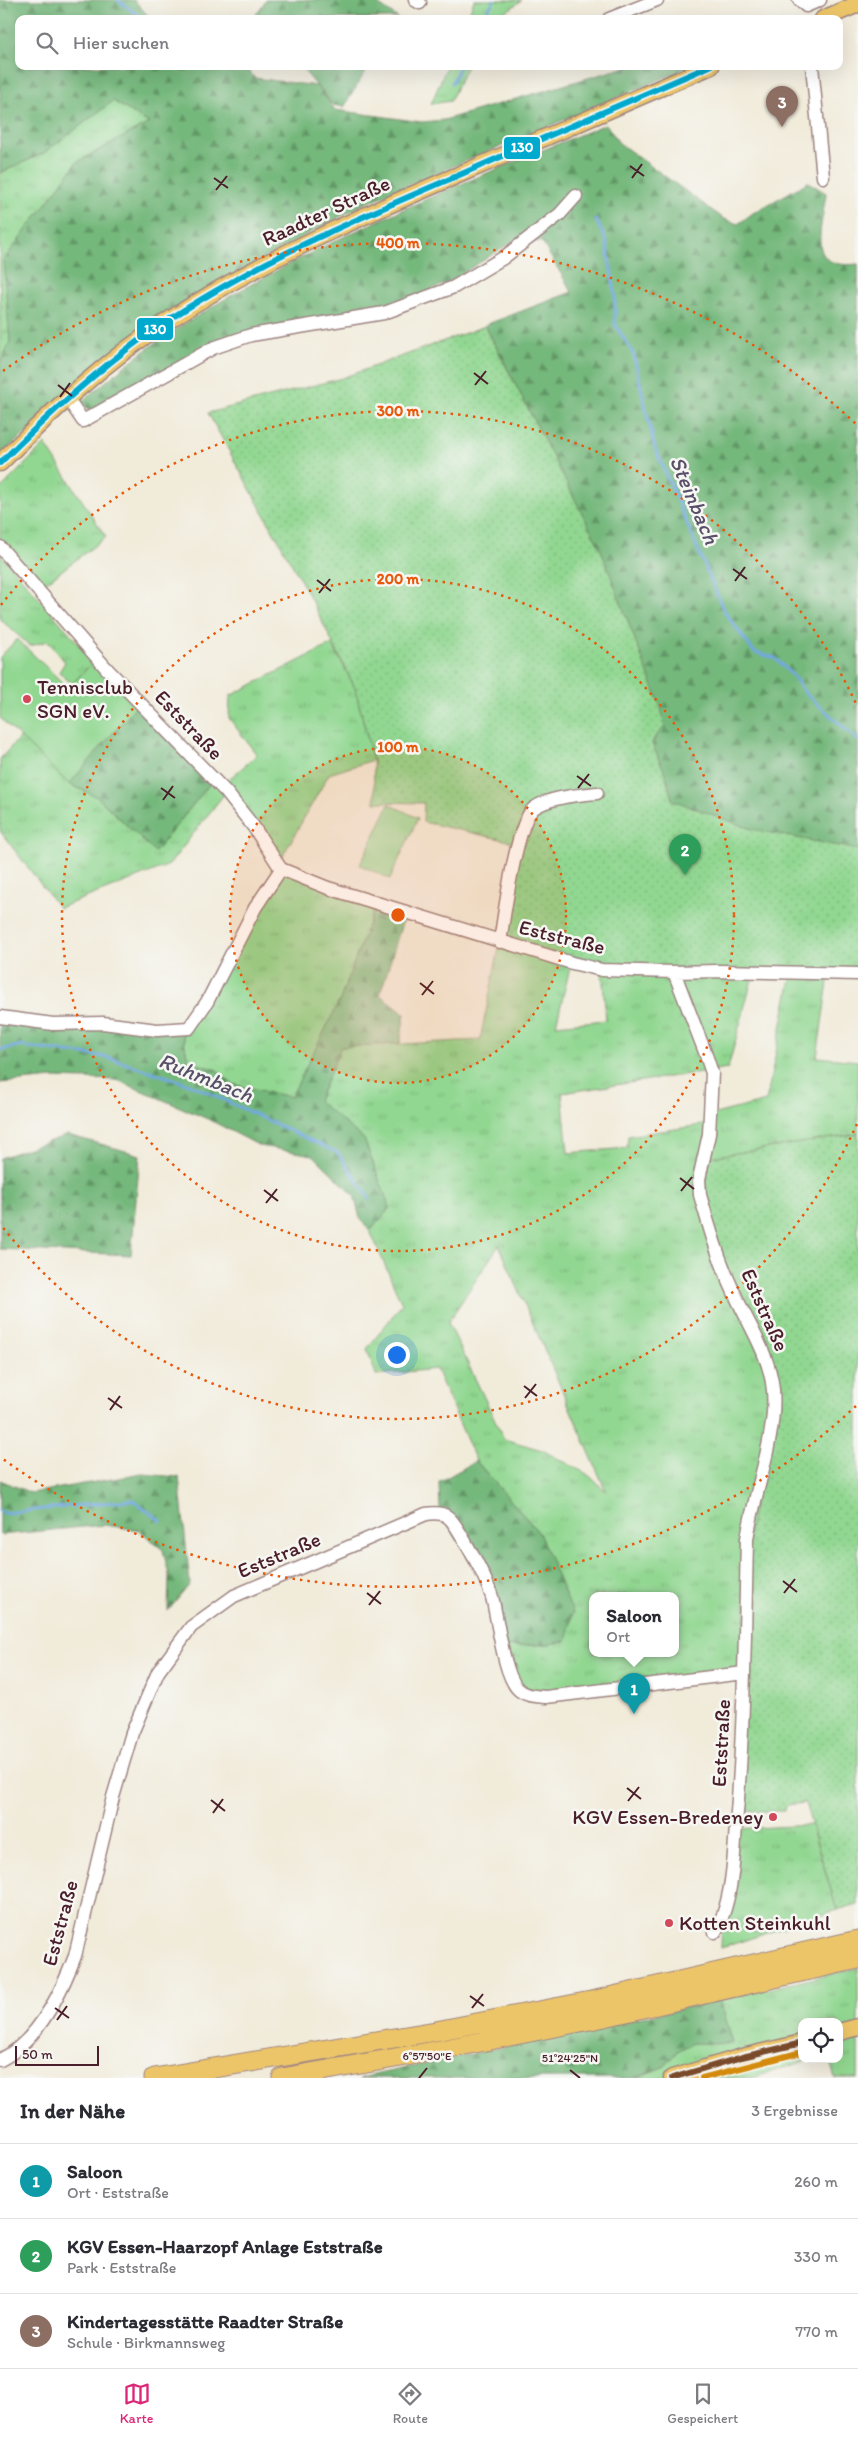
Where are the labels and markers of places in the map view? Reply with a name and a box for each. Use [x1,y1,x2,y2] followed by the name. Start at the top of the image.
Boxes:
[766,86,798,127] pin: 3
[37,674,133,723] place label: Tennisclub SGN eV.
[21,693,33,705] marker: Tennisclub SGN eV.
[669,834,701,875] pin: 2
[389,906,407,924] centre of rings
[618,1673,650,1714] pin: 1
[572,1804,763,1829] place label: KGV Essen-Bredeney
[767,1811,779,1823] marker: KGV Essen-Bredeney
[679,1910,831,1935] place label: Kotten Steinkuhl
[663,1917,675,1929] marker: Kotten Steinkuhl

